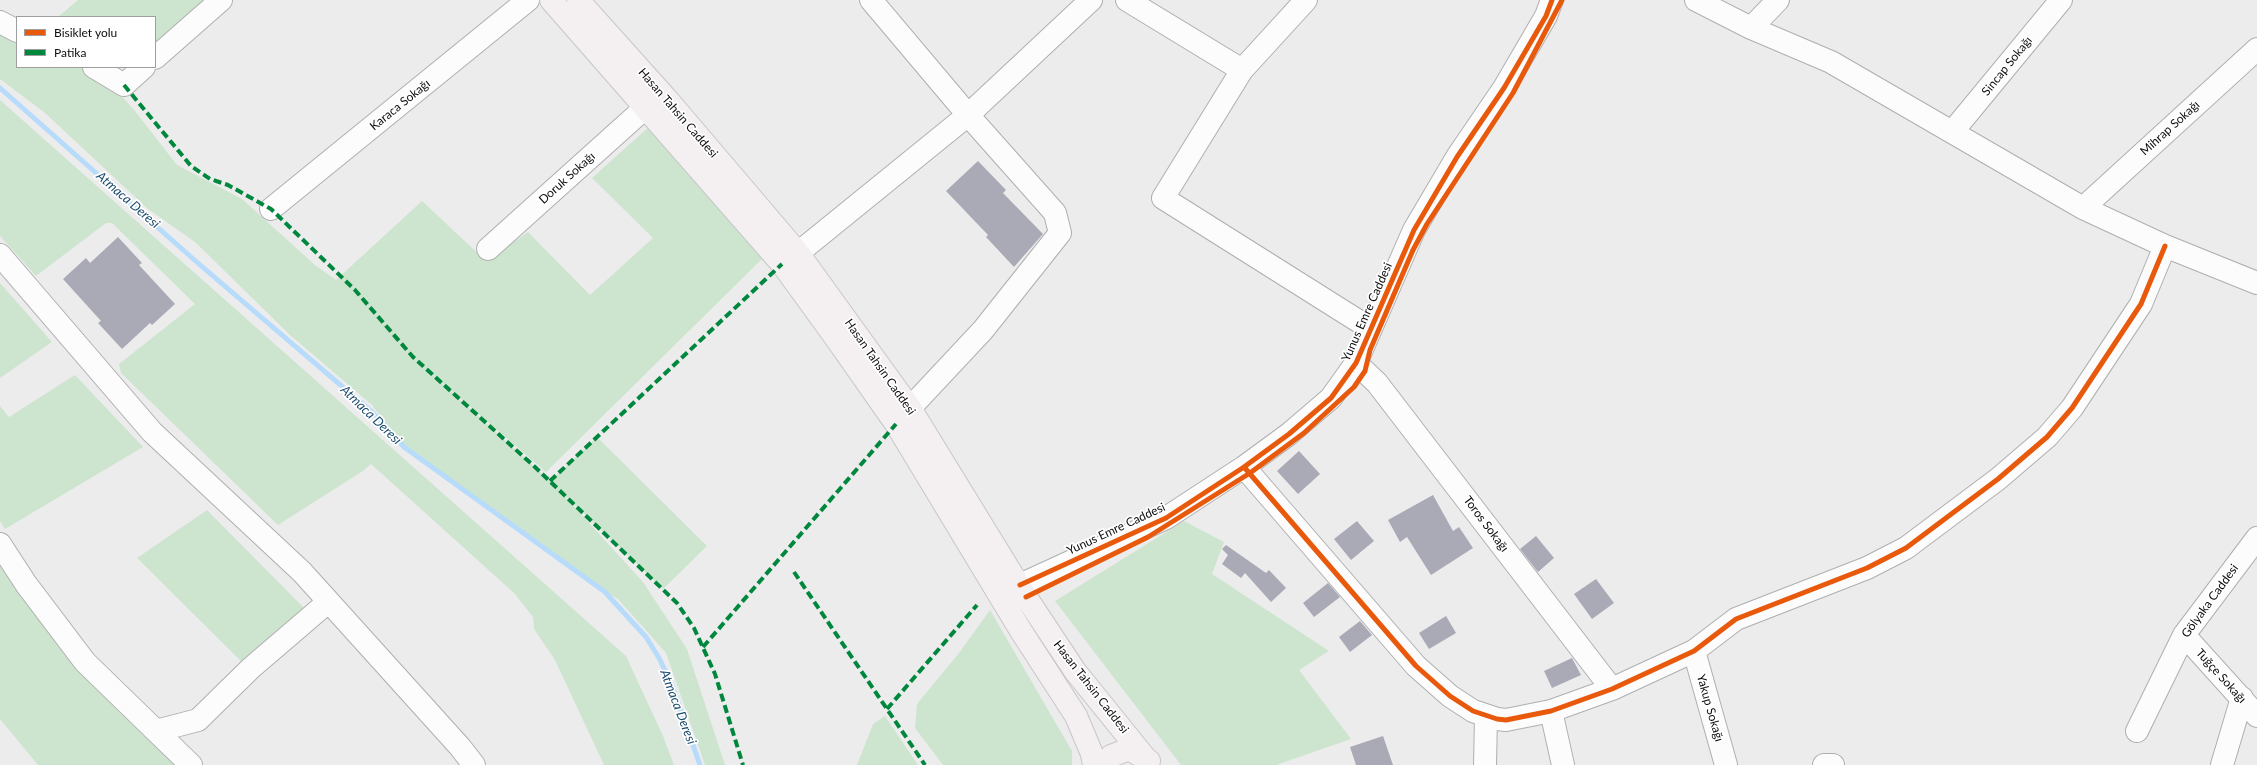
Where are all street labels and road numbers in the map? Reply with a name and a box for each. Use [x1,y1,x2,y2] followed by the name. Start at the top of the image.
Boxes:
[1979,33,2035,99] street label: Sincap Sokağı
[635,65,721,161] street label: Hasan Tahsin Caddesi
[367,76,433,134] street label: Karaca Sokağı
[2137,98,2203,158] street label: Mihrap Sokağı
[536,149,598,207] street label: Doruk Sokağı
[1339,260,1395,364] street label: Yunus Emre Caddesi
[841,316,919,418] street label: Hasan Tahsin Caddesi
[1460,493,1512,555] street label: Toros Sokağı
[1065,500,1167,558] street label: Yunus Emre Caddesi
[2179,561,2241,641] street label: Gölyaka Caddesi
[1050,638,1132,736] street label: Hasan Tahsin Caddesi
[2193,646,2249,706] street label: Tuğçe Sokağı
[1694,673,1726,743] street label: Yakup Sokağı

